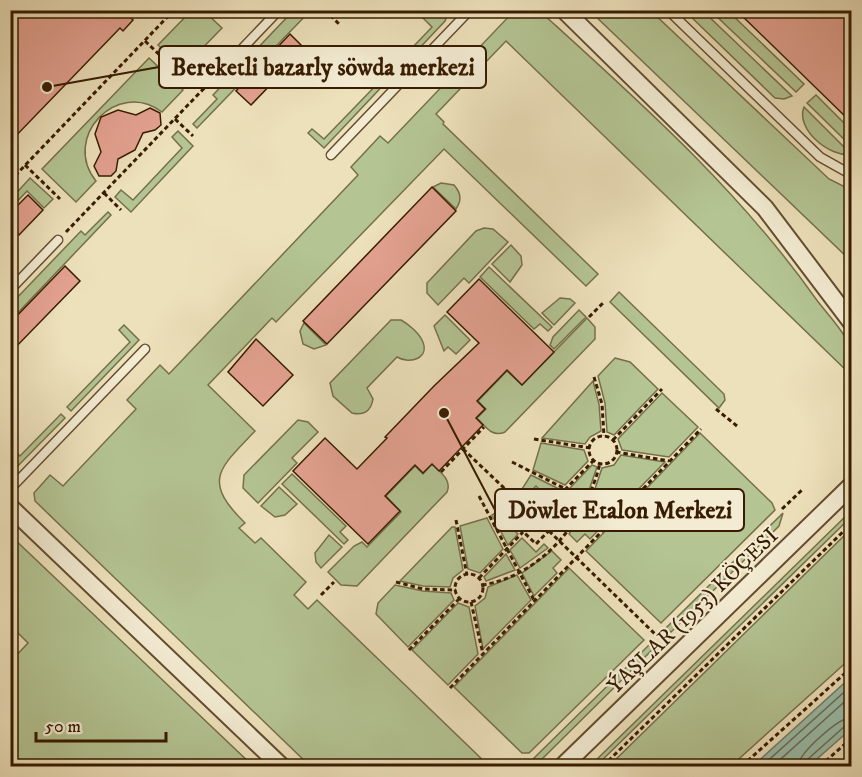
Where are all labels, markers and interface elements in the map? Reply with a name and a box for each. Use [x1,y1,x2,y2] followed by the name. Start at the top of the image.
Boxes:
[159,46,486,88] callout: Bereketli bazarly söwda merkezi
[171,53,475,83] text: Bereketli bazarly söwda merkezi
[495,489,744,531] callout: Döwlet Etalon Merkezi
[508,496,732,526] text: Döwlet Etalon Merkezi
[601,522,784,700] street label: ÝAŞLAR (1953) KÖÇESI
[36,705,166,743] scale bar
[45,716,81,738] text: 50 m

